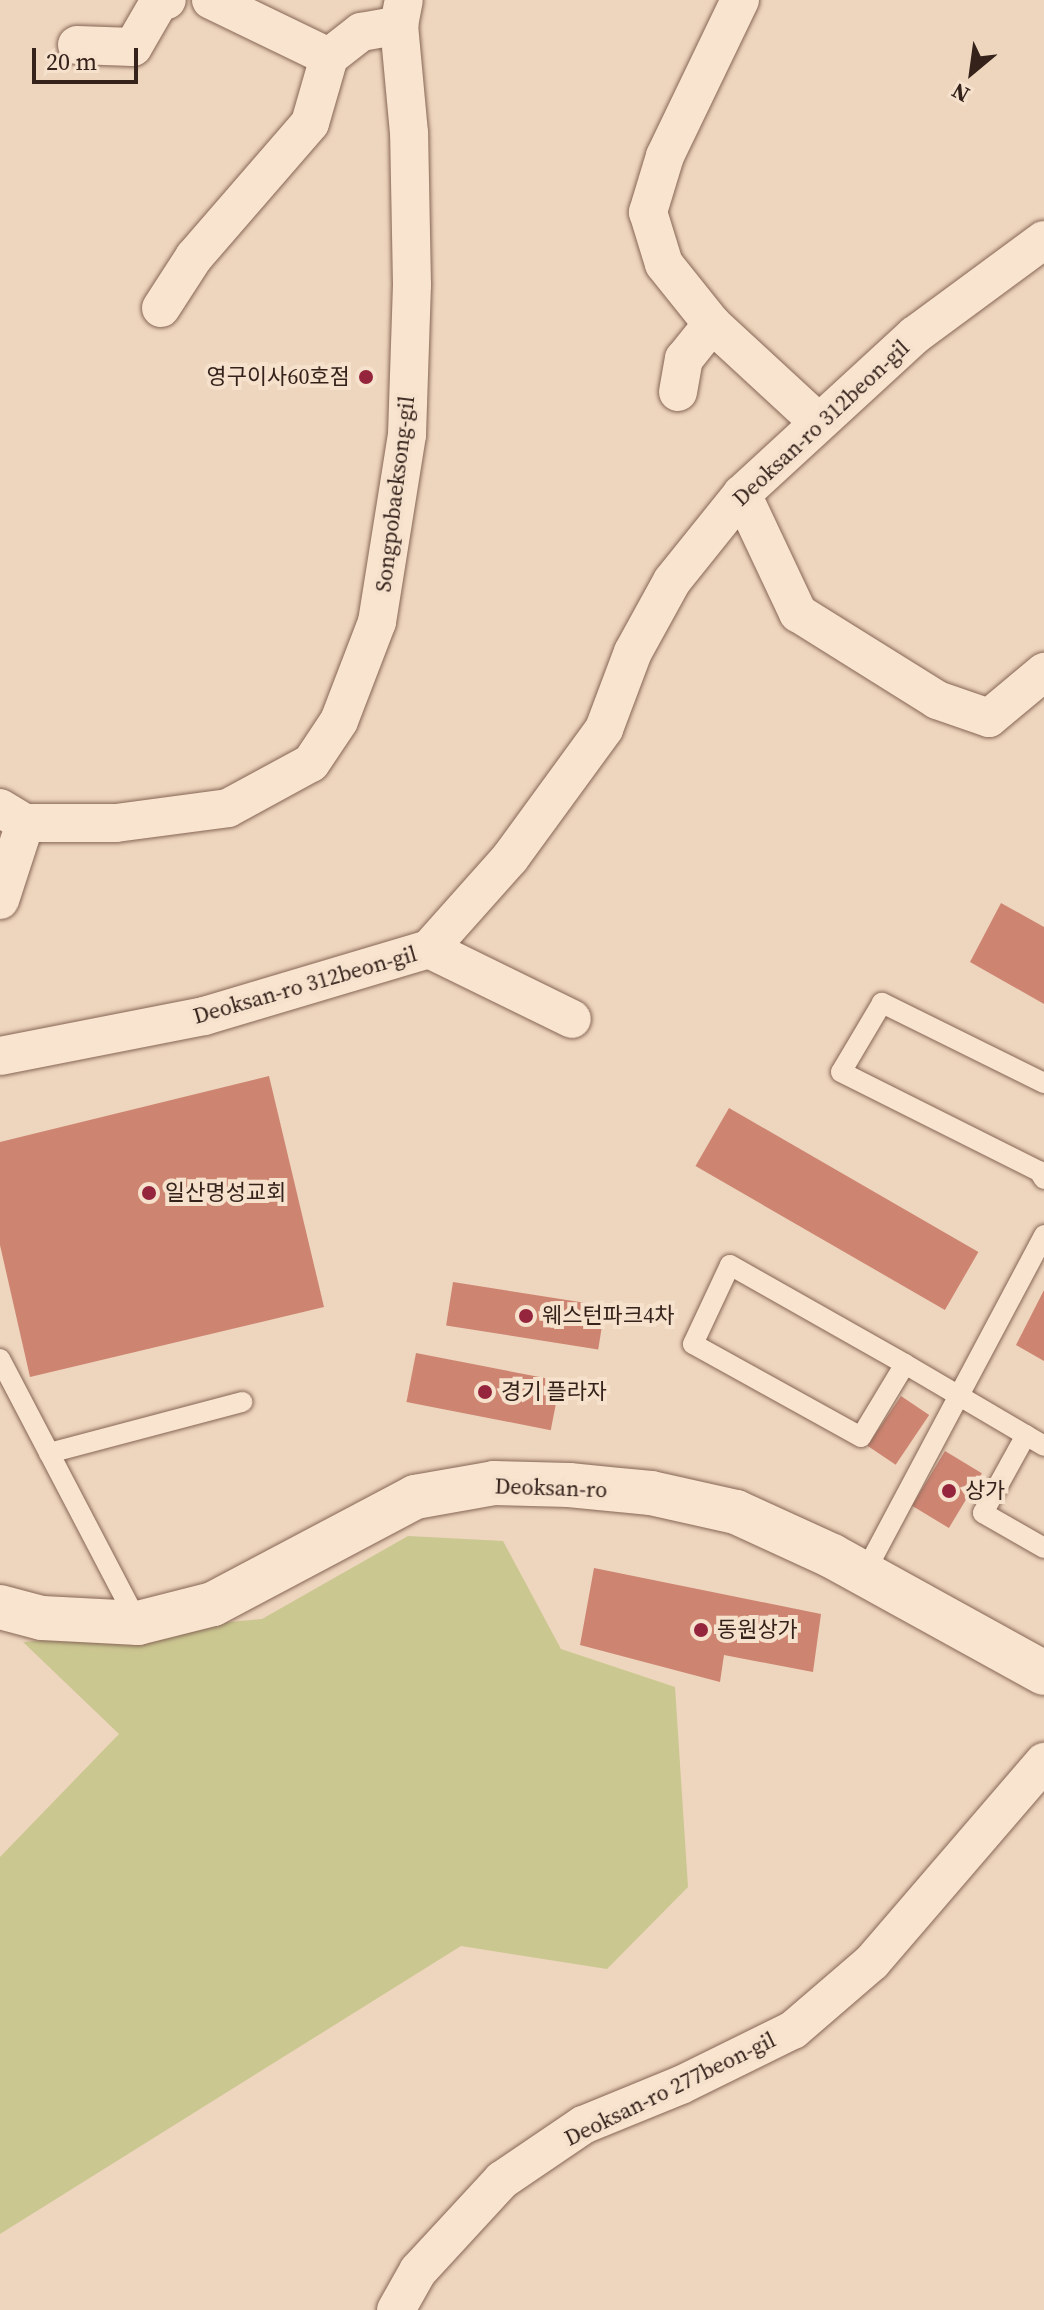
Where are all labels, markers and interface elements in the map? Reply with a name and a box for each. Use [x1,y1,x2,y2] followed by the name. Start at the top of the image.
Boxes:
[36,32,142,82] scale bar
[932,32,1012,112] north arrow
[46,45,97,78] text: 20 m
[946,76,975,110] text: N
[727,334,915,512] street label: Deoksan-ro 312beon-gil
[207,364,350,390] place label: 영구이사60호점
[357,368,375,386] marker: 영구이사60호점
[370,395,420,593] street label: Songpobaeksong-gil
[190,940,420,1030] street label: Deoksan-ro 312beon-gil
[165,1180,286,1206] place label: 일산명성교회
[140,1184,158,1202] marker: 일산명성교회
[542,1303,674,1329] place label: 웨스턴파크4차
[517,1307,535,1325] marker: 웨스턴파크4차
[501,1379,607,1405] place label: 경기 플라자
[476,1383,494,1401] marker: 경기 플라자
[494,1473,608,1503] street label: Deoksan-ro
[965,1478,1005,1504] place label: 상가
[940,1482,958,1500] marker: 상가
[717,1617,798,1643] place label: 동원상가
[692,1621,710,1639] marker: 동원상가
[560,2026,780,2152] street label: Deoksan-ro 277beon-gil

